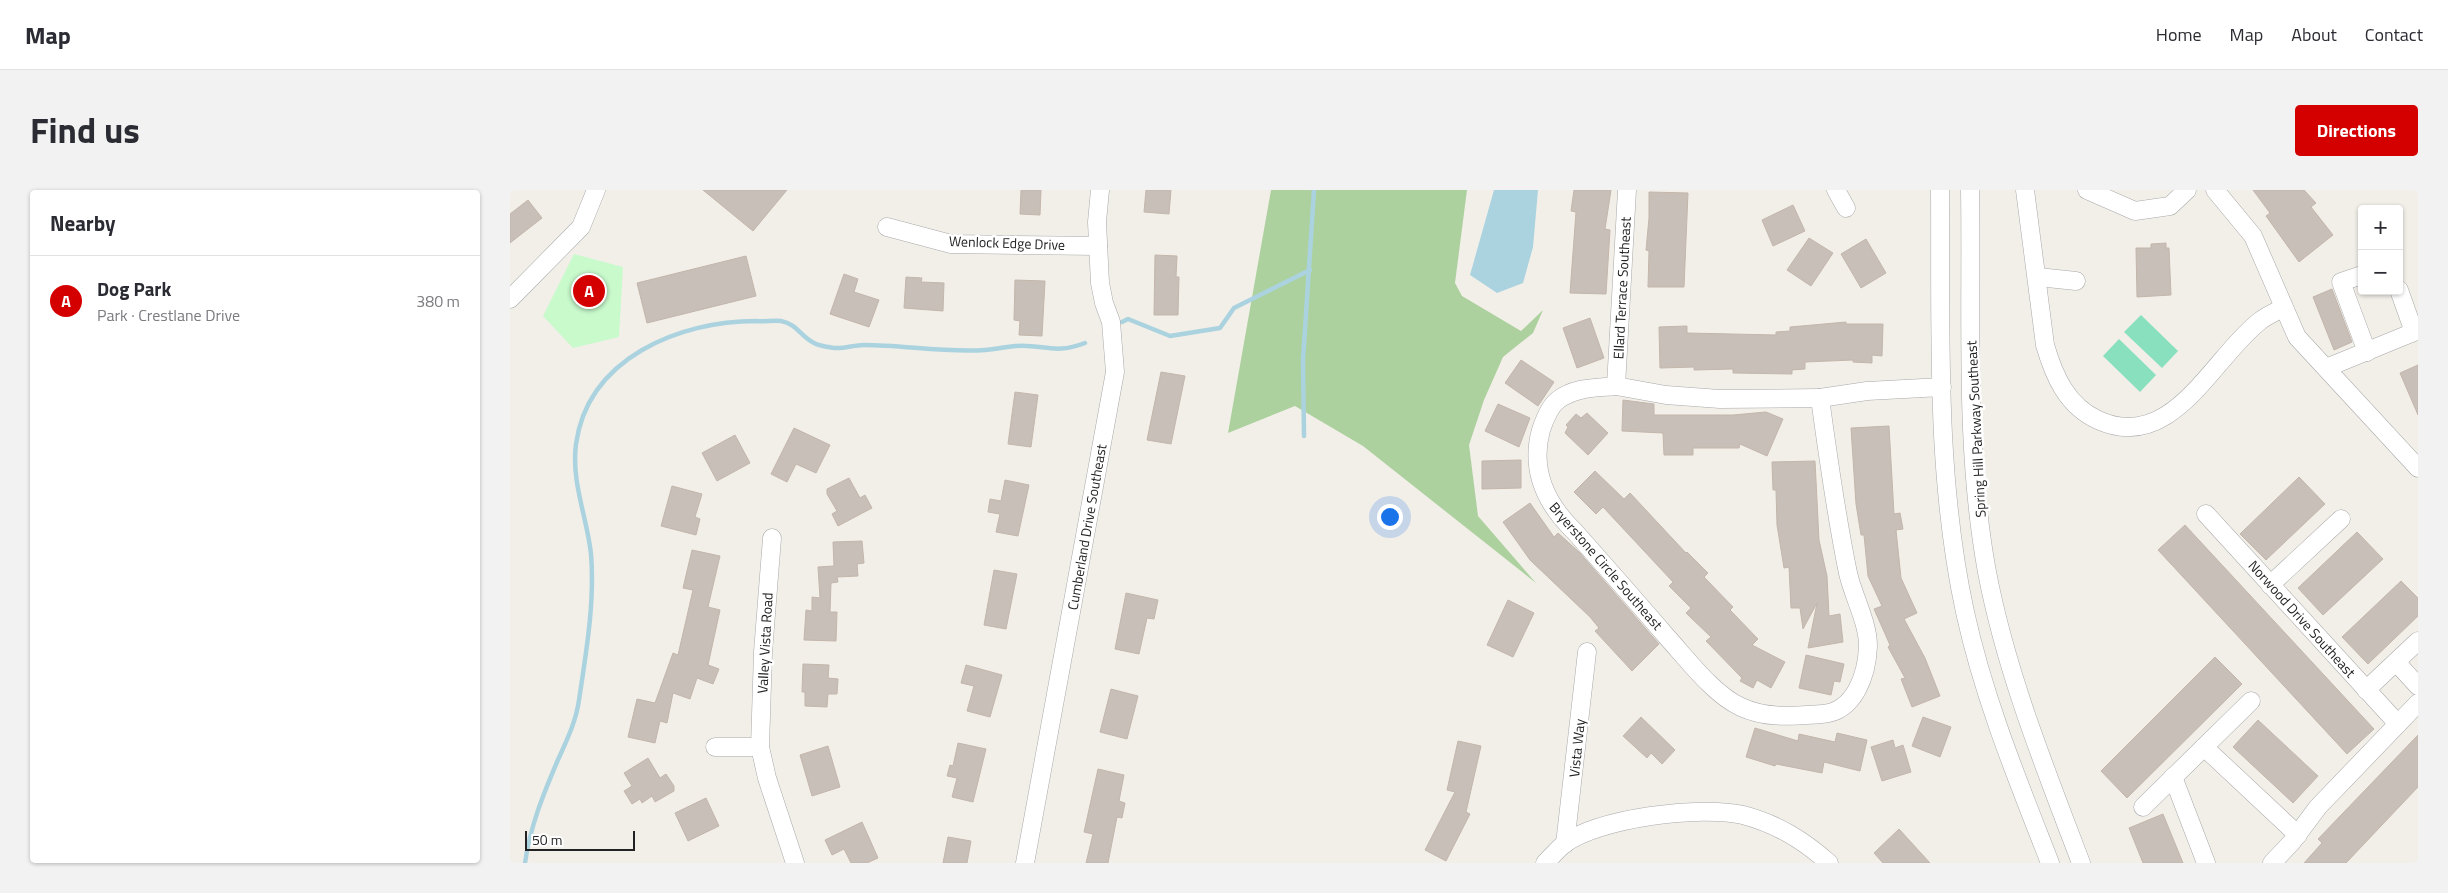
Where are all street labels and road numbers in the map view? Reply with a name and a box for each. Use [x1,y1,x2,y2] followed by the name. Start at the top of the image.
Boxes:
[1607,216,1636,360] street label: Ellard Terrace Southeast
[949,230,1065,255] street label: Wenlock Edge Drive
[1960,340,1991,518] street label: Spring Hill Parkway Southeast
[1062,442,1111,612] street label: Cumberland Drive Southeast
[1545,497,1668,634] street label: Bryerstone Circle Southeast
[2244,555,2361,682] street label: Norwood Drive Southeast
[751,592,778,694] street label: Valley Vista Road
[1563,717,1590,778] street label: Vista Way

